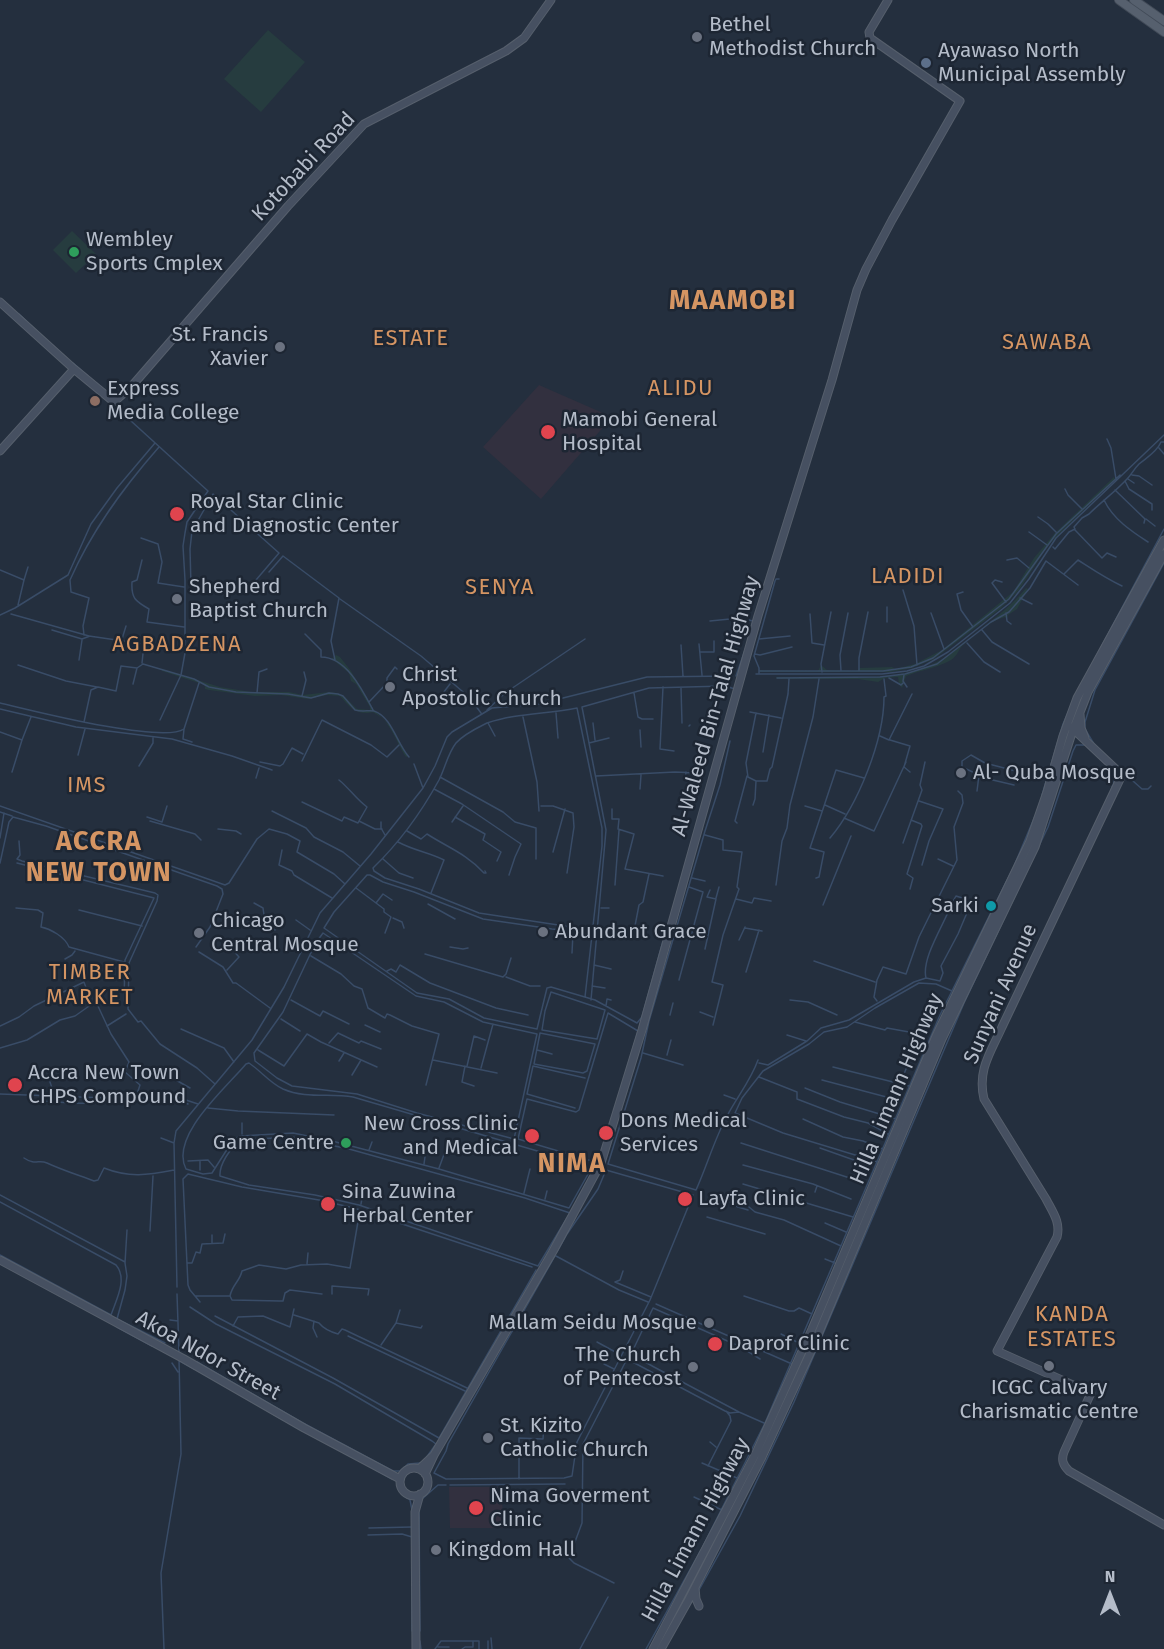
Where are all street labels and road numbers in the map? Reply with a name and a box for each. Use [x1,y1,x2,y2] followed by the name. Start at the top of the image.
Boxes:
[247,107,361,227] street label: Kotobabi Road
[667,573,765,839] street label: Al-Waleed Bin-Talal Highway
[959,920,1043,1068] street label: Sunyani Avenue
[845,990,949,1188] street label: Hilla Limann Highway
[131,1306,285,1406] street label: Akoa Ndor Street
[637,1434,755,1626] street label: Hilla Limann Highway

